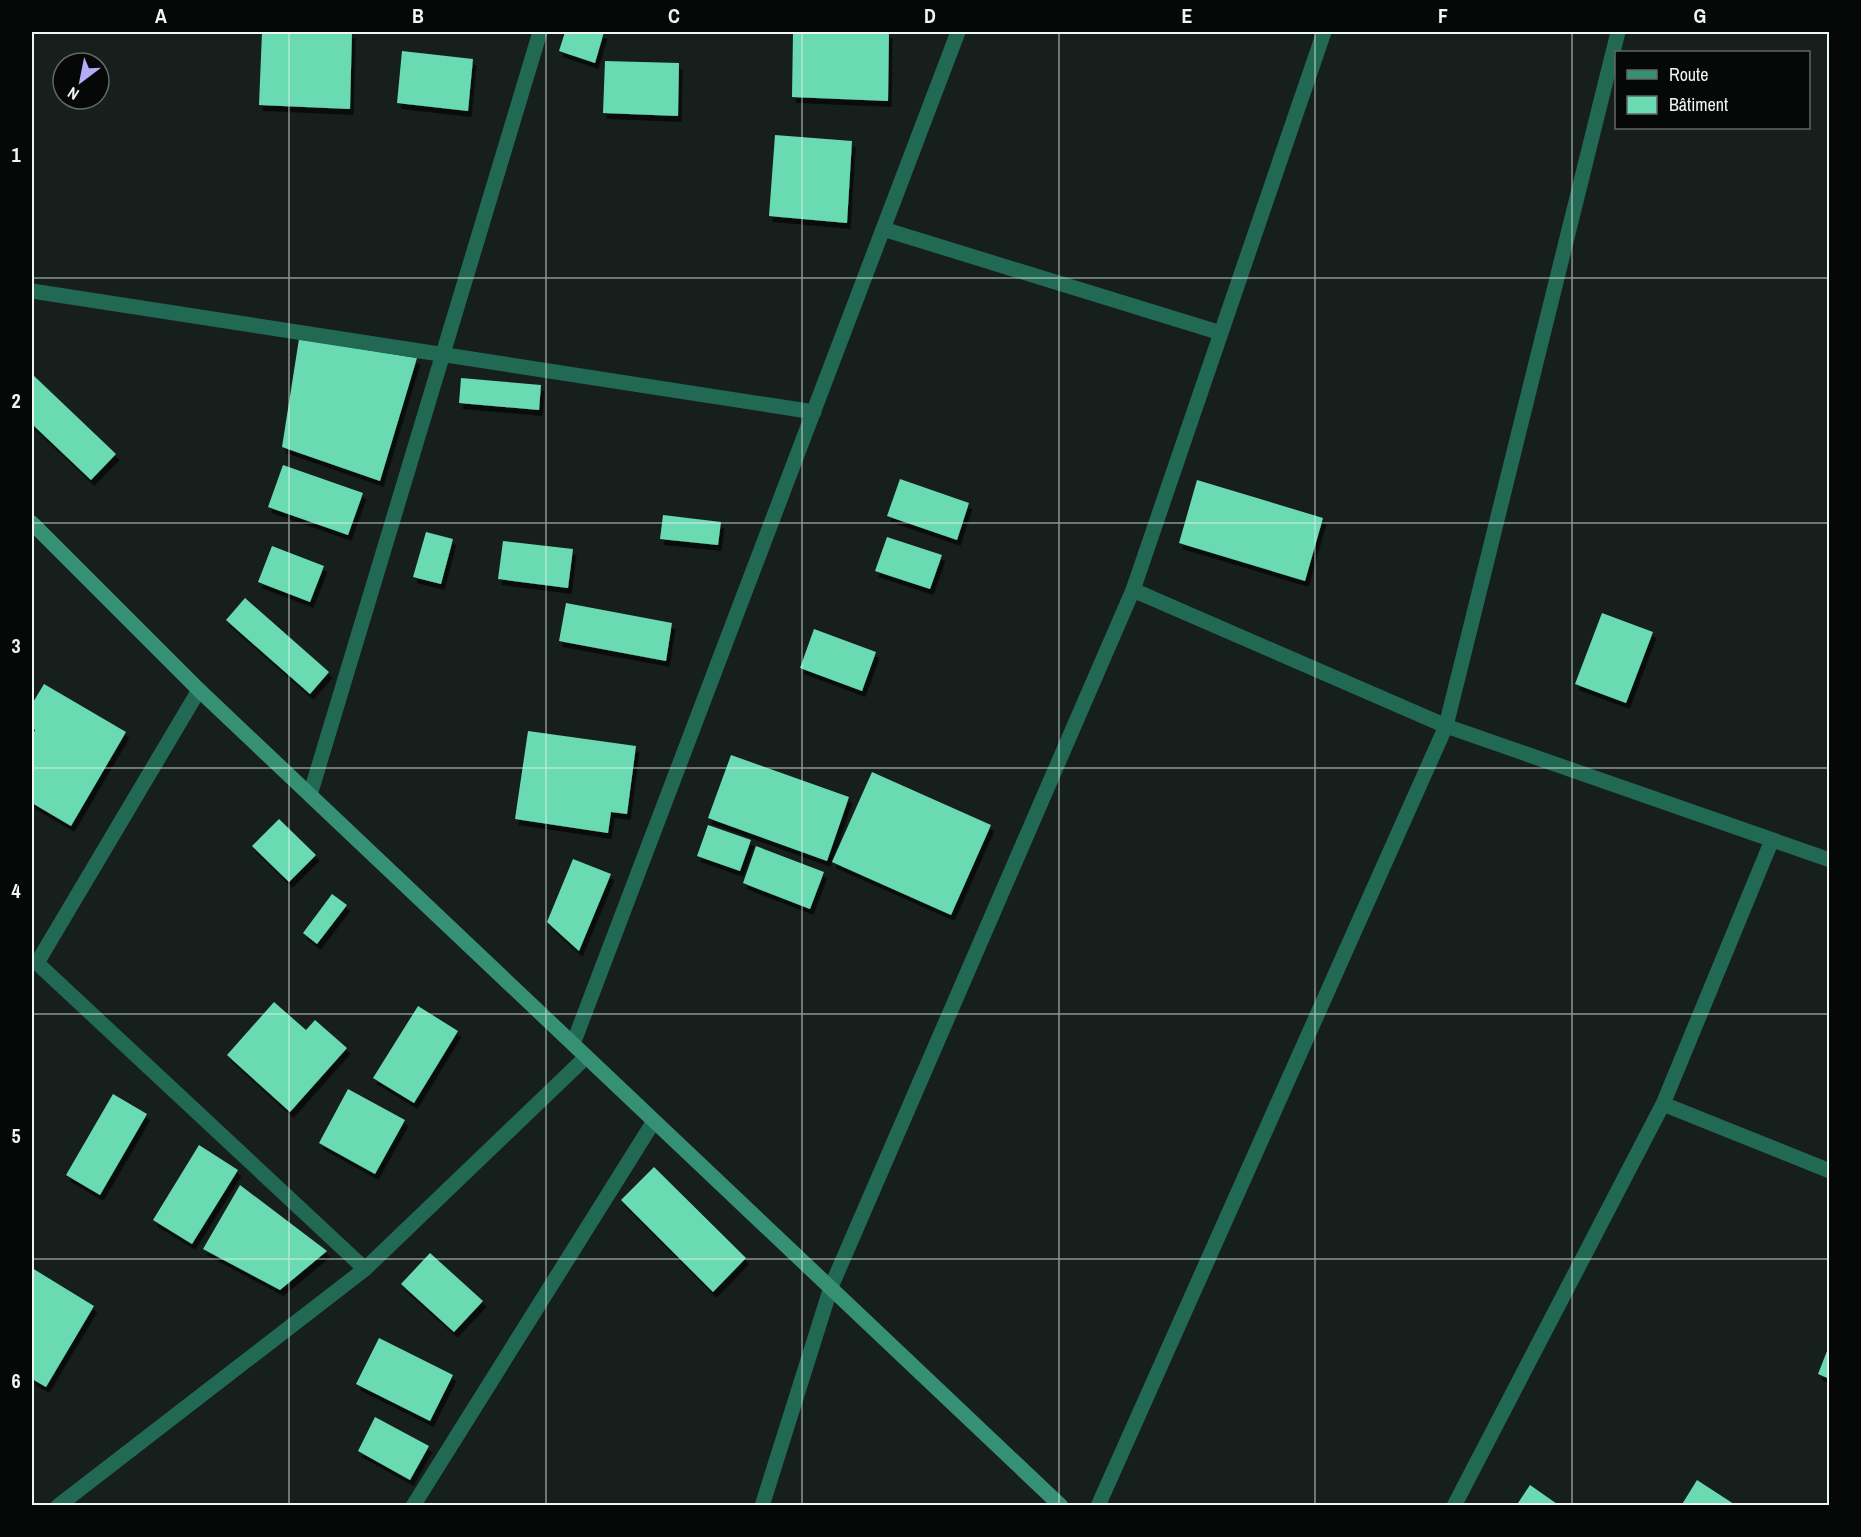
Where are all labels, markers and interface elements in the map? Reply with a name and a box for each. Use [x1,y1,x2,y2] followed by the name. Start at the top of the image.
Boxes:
[155,2,167,29] text: A
[412,2,424,29] text: B
[668,2,680,29] text: C
[924,2,936,29] text: D
[1182,2,1193,29] text: E
[1438,2,1448,29] text: F
[1694,2,1706,29] text: G
[51,51,111,111] north arrow
[1615,51,1810,129] legend
[1669,62,1708,87] text: Route
[63,82,83,106] text: N
[1669,92,1728,117] text: Bâtiment
[11,141,21,168] text: 1
[11,387,21,414] text: 2
[11,632,21,659] text: 3
[11,877,21,904] text: 4
[11,1122,21,1149] text: 5
[11,1367,21,1394] text: 6

